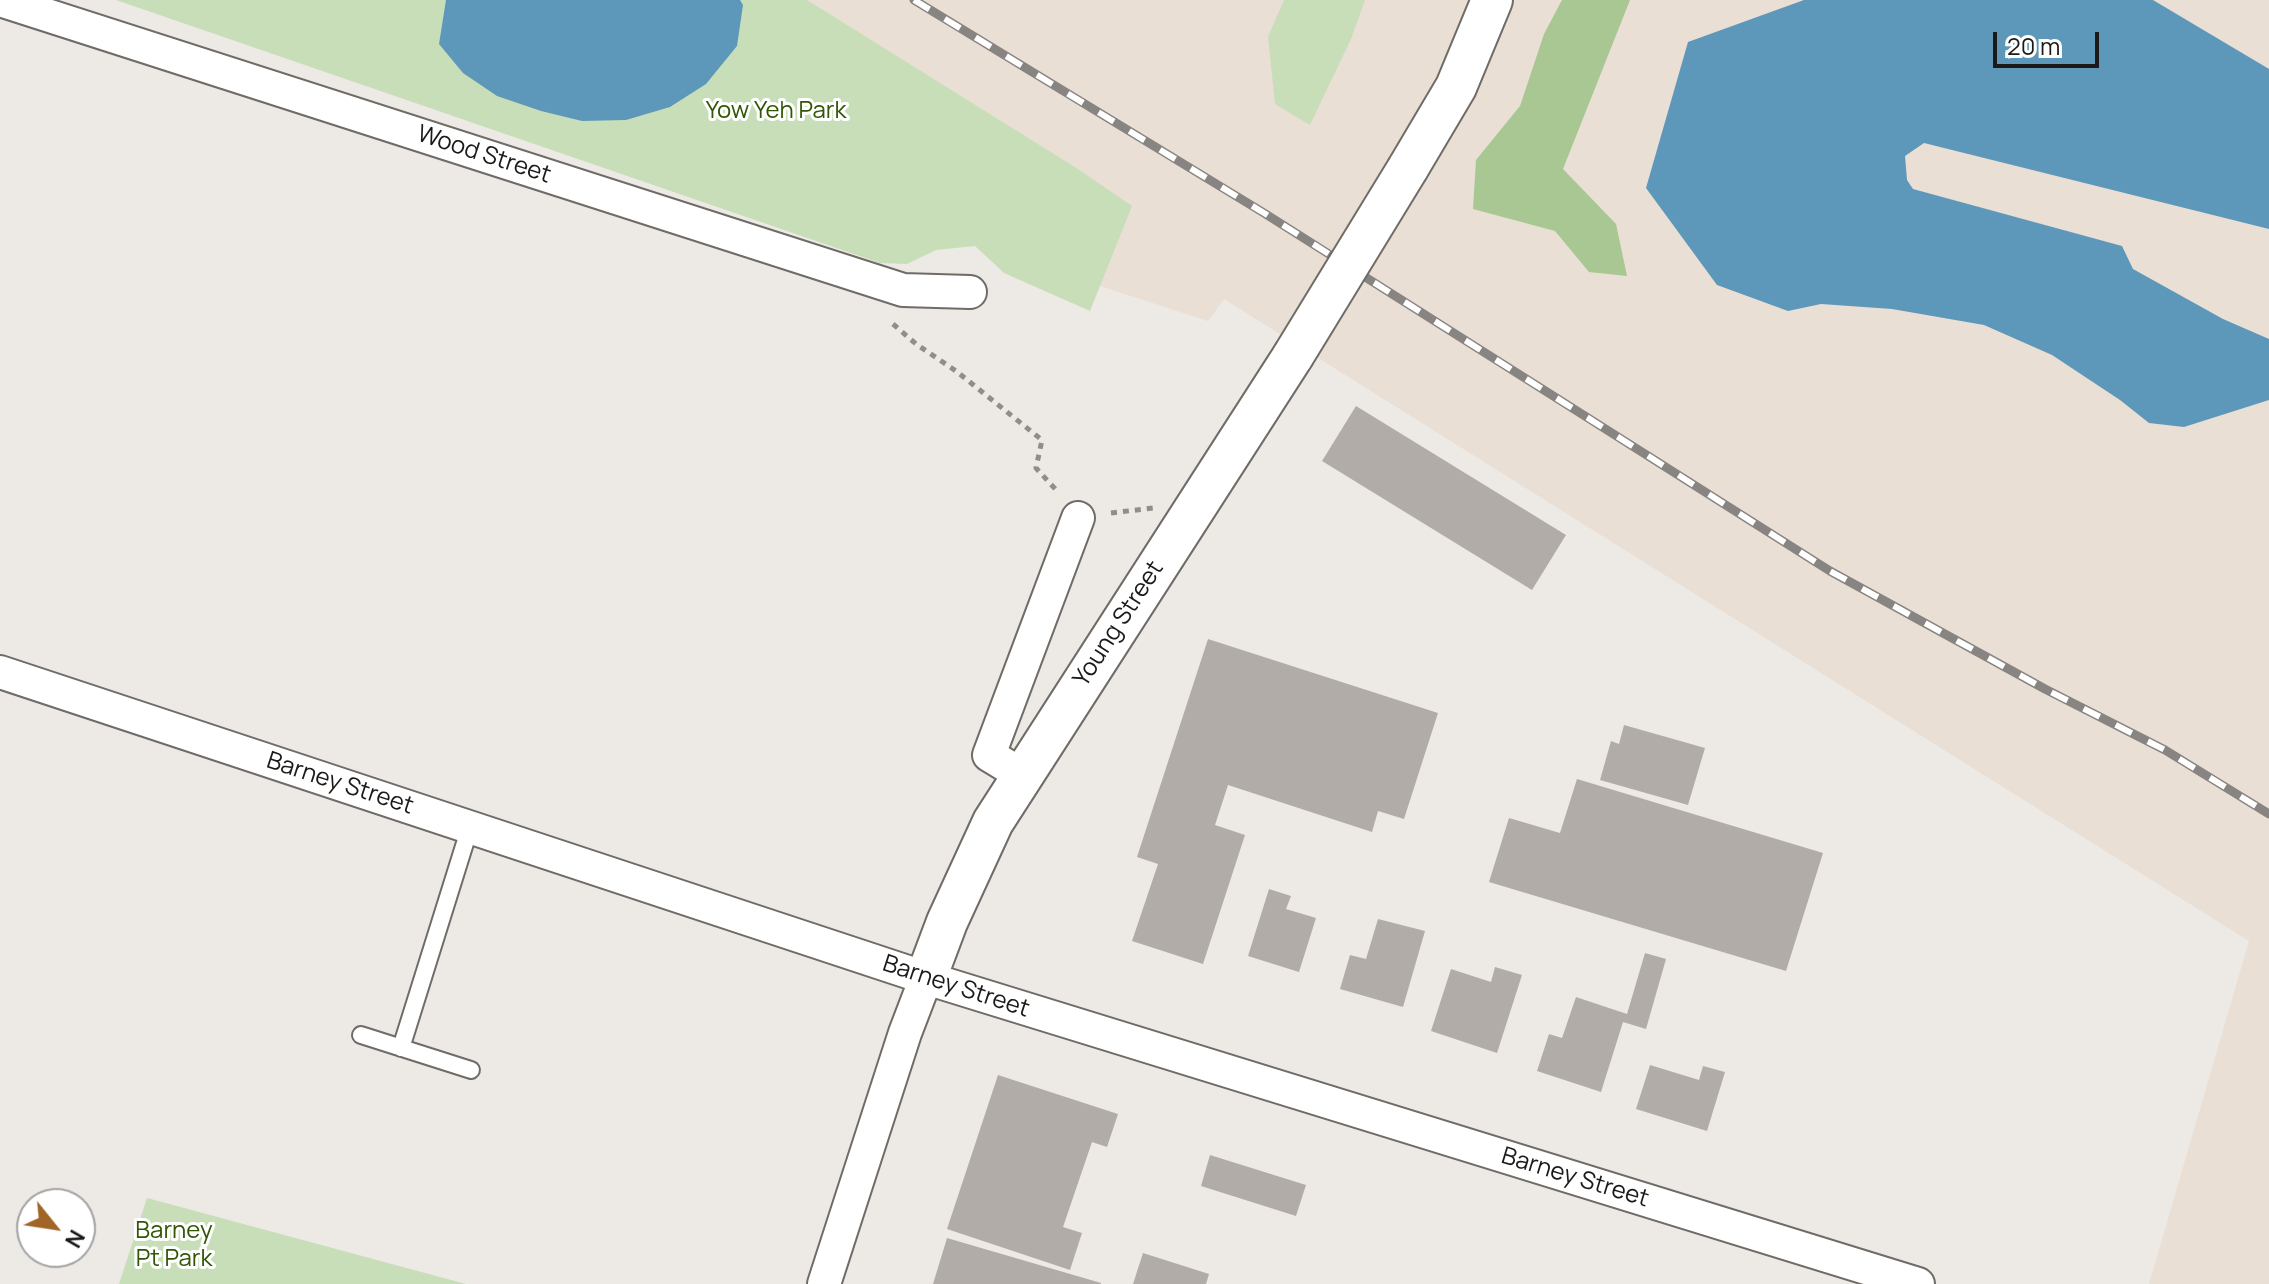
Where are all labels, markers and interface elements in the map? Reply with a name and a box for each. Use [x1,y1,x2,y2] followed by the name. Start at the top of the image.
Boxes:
[1997,16,2103,66] scale bar
[2007,29,2060,62] text: 20 m
[706,97,846,125] park label: Yow Yeh Park
[413,120,555,190] street label: Wood Street
[1068,556,1170,692] street label: Young Street
[263,747,417,821] street label: Barney Street
[879,950,1033,1024] street label: Barney Street
[1498,1142,1652,1214] street label: Barney Street
[16,1188,96,1268] north arrow
[135,1217,213,1273] park label: Barney Pt Park
[58,1225,92,1253] text: N

